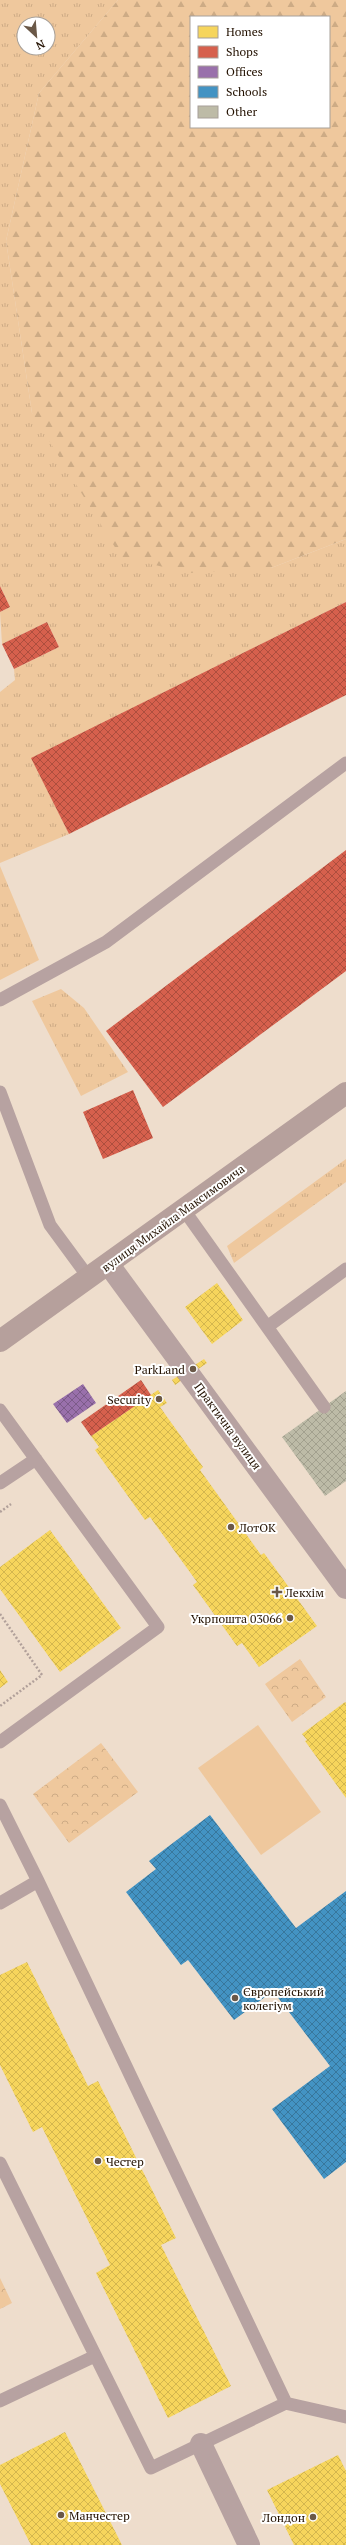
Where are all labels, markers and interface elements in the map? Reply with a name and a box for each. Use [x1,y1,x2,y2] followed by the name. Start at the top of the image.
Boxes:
[16,16,56,56] north arrow
[190,16,330,128] legend
[226,24,263,39] text: Homes
[33,37,47,53] text: N
[226,44,258,59] text: Shops
[226,64,263,79] text: Offices
[226,84,267,99] text: Schools
[226,104,257,119] text: Other
[99,1161,247,1275] street label: вулиця Михайла Максимовича
[135,1362,185,1377] place label: ParkLand
[188,1364,198,1374] marker: ParkLand
[191,1380,265,1472] street label: Практична вулиця
[107,1392,152,1407] place label: Security
[154,1394,164,1404] marker: Security
[238,1520,276,1535] place label: ЛотОК
[226,1522,236,1532] marker: ЛотОК
[284,1585,324,1600] place label: Лекхім
[272,1587,282,1597] marker: Лекхім
[191,1611,283,1626] place label: Укрпошта 03066
[285,1613,295,1623] marker: Укрпошта 03066
[243,1984,324,2013] place label: Європейський колегіум
[230,1993,240,2003] marker: Європейський колегіум
[106,2154,144,2169] place label: Честер
[93,2156,103,2166] marker: Честер
[69,2508,130,2523] place label: Манчестер
[56,2510,66,2520] marker: Манчестер
[261,2510,305,2525] place label: Лондон
[308,2512,318,2522] marker: Лондон

